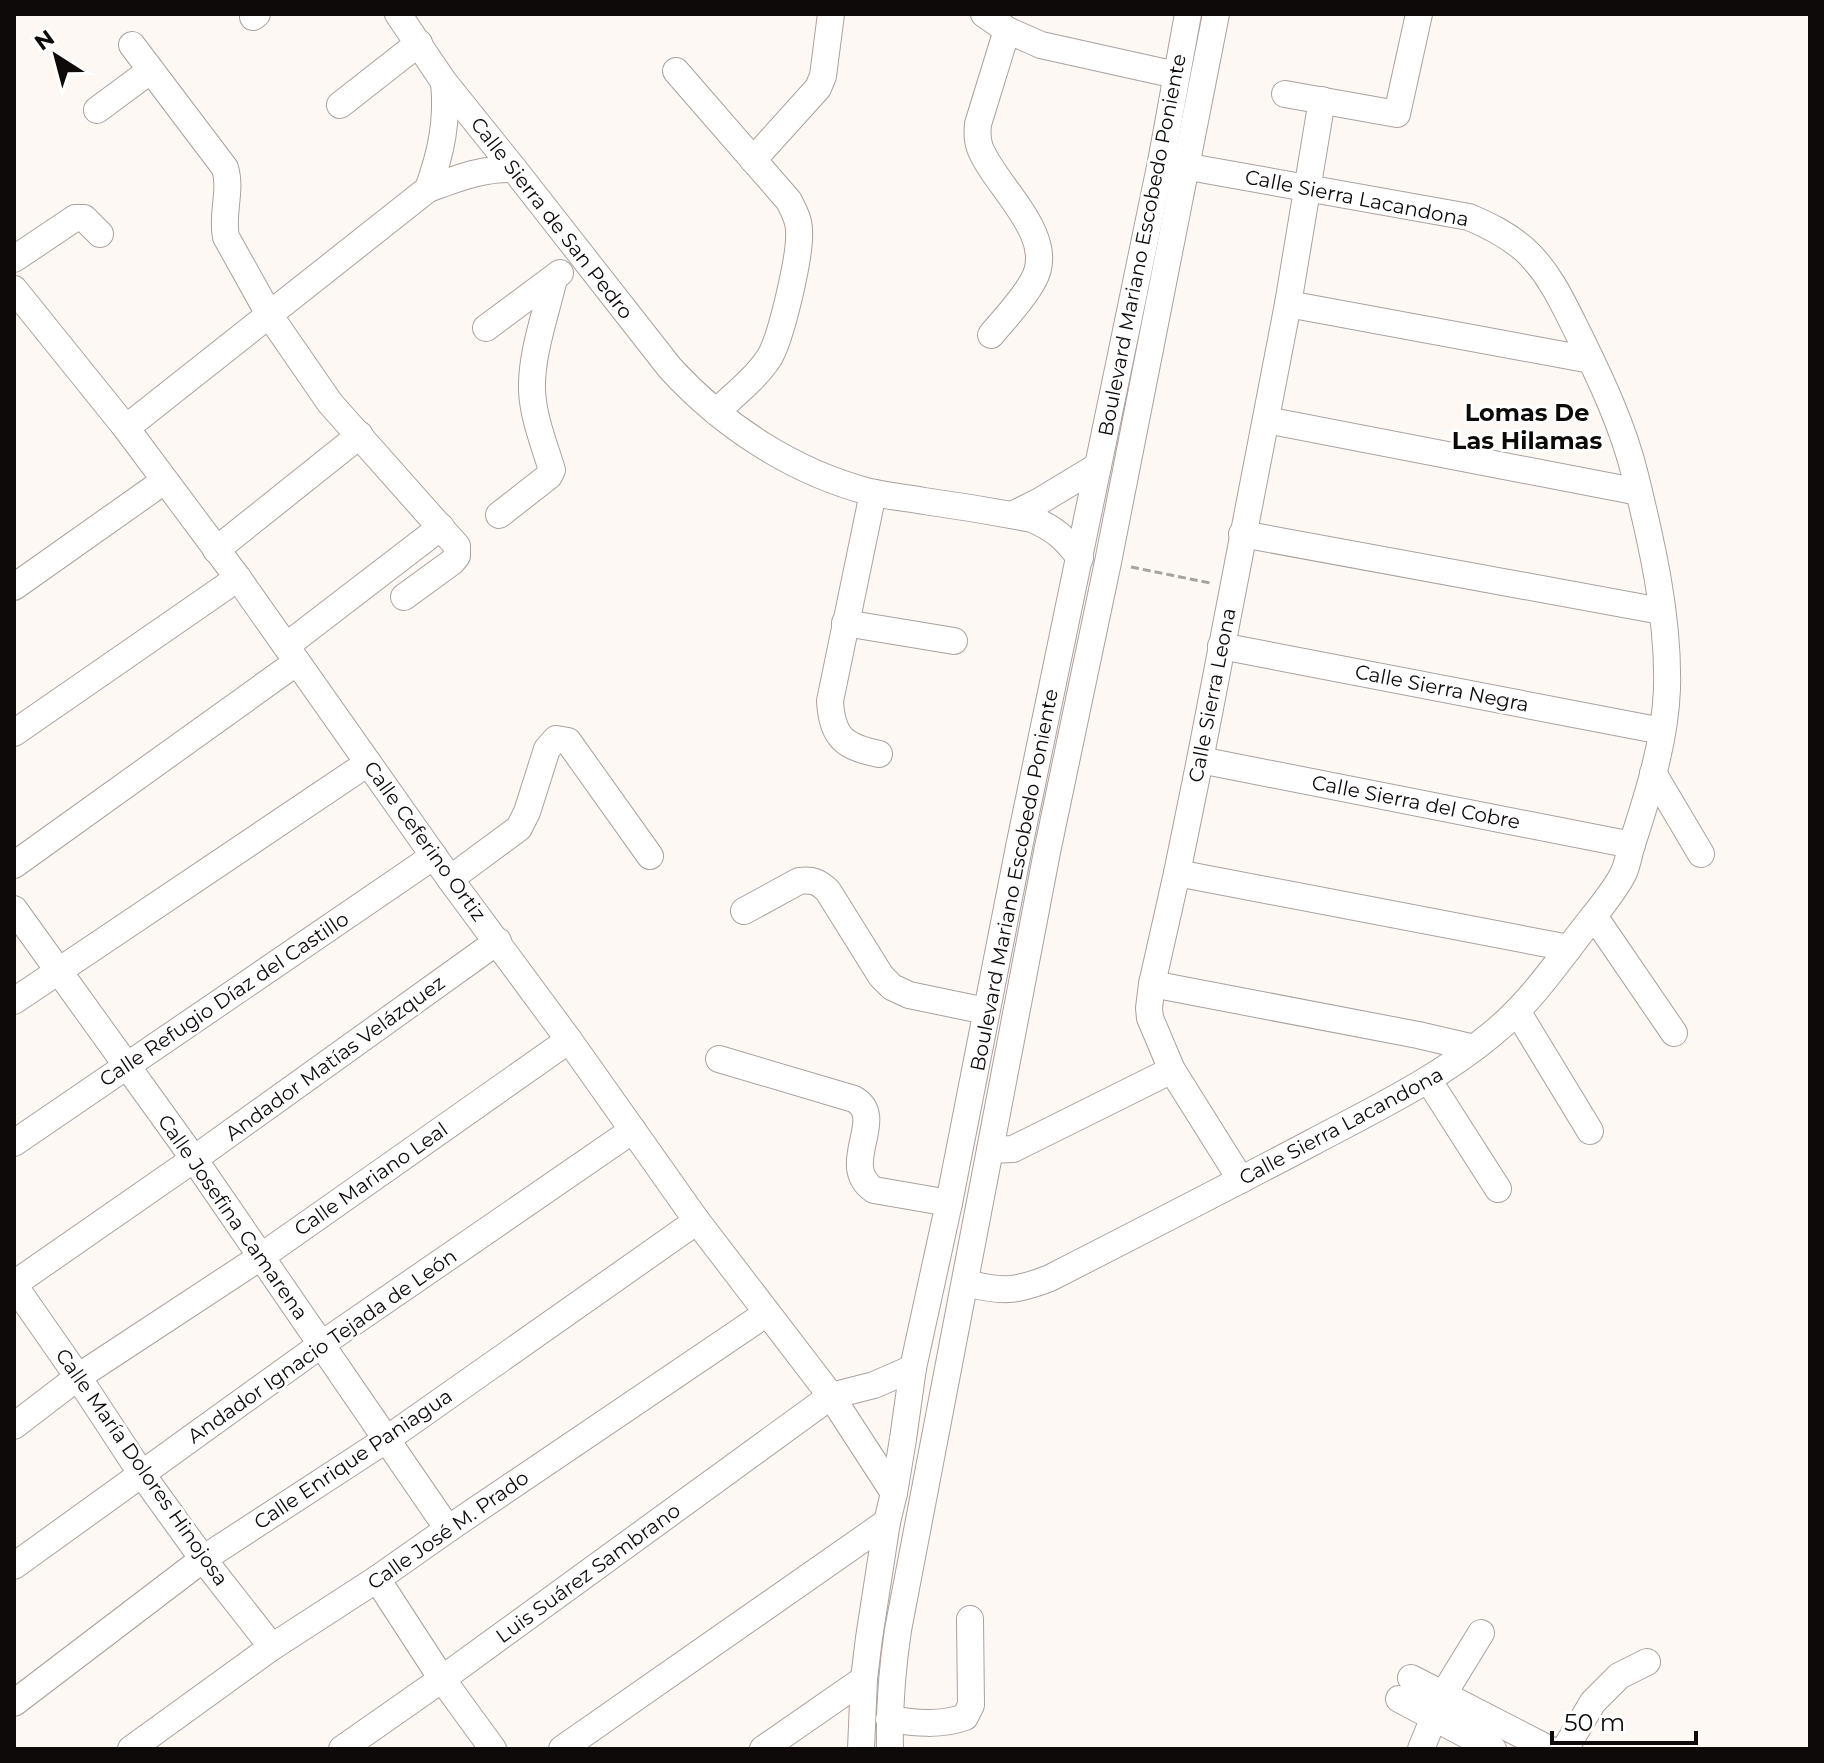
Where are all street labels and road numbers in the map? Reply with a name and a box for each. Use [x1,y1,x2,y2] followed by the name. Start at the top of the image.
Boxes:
[1093,52,1191,438] street label: Boulevard Mariano Escobedo Poniente
[466,112,638,324] street label: Calle Sierra de San Pedro
[1243,165,1471,231] street label: Calle Sierra Lacandona
[1183,606,1241,784] street label: Calle Sierra Leona
[1353,659,1531,717] street label: Calle Sierra Negra
[965,687,1063,1073] street label: Boulevard Mariano Escobedo Poniente
[359,756,491,926] street label: Calle Ceferino Ortiz
[1310,770,1522,834] street label: Calle Sierra del Cobre
[95,906,353,1092] street label: Calle Refugio Díaz del Castillo
[221,970,449,1146] street label: Andador Matías Velázquez
[1235,1062,1447,1190] street label: Calle Sierra Lacandona
[153,1110,313,1324] street label: Calle Josefina Camarena
[290,1117,452,1241] street label: Calle Mariano Leal
[183,1244,461,1448] street label: Andador Ignacio Tejada de León
[51,1344,233,1590] street label: Calle María Dolores Hinojosa
[249,1384,457,1534] street label: Calle Enrique Paniagua
[363,1465,533,1595] street label: Calle José M. Prado
[491,1498,685,1648] street label: Luis Suárez Sambrano

